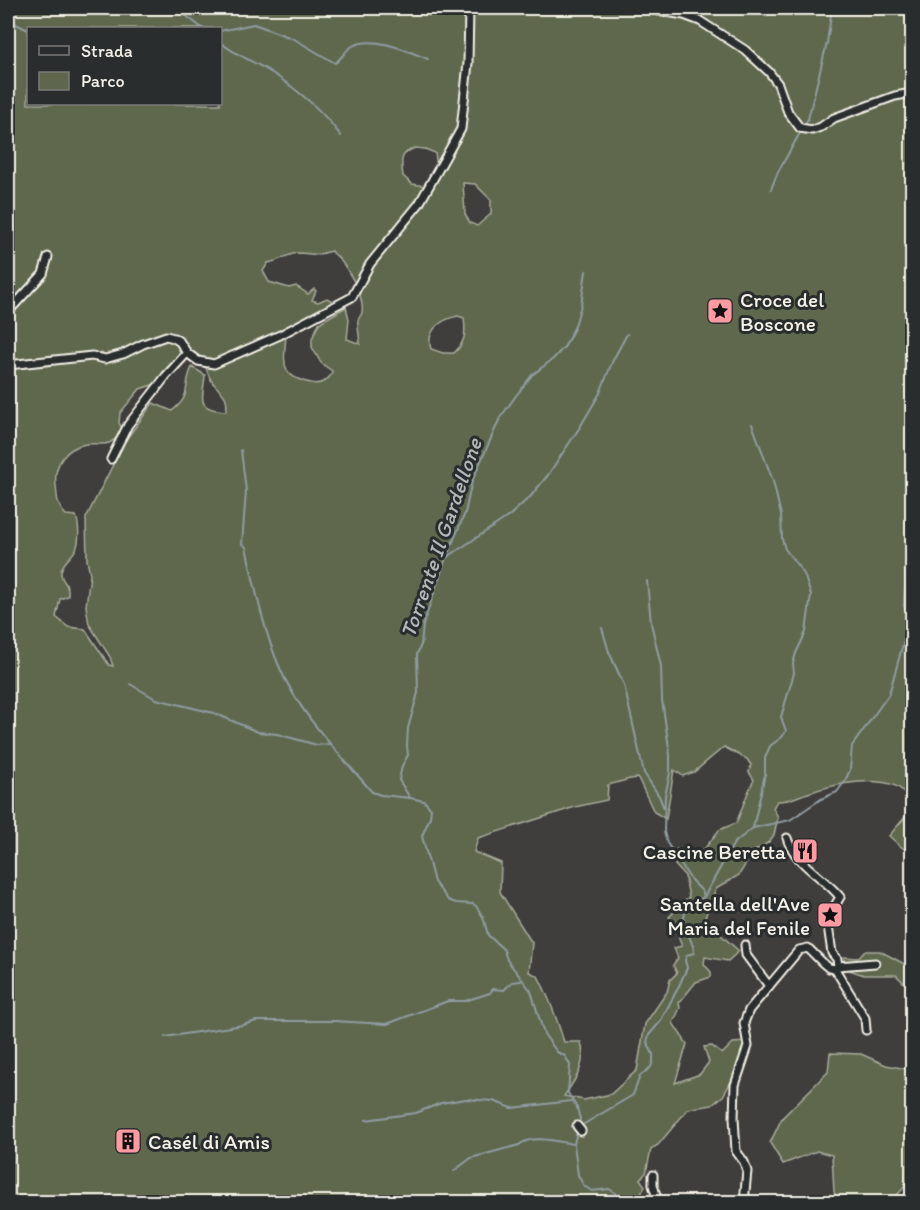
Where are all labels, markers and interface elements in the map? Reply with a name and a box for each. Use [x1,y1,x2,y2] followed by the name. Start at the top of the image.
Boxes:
[27,27,222,105] legend
[81,40,133,62] text: Strada
[81,70,125,92] text: Parco
[740,287,824,336] place label: Croce del Boscone
[705,296,735,326] place icon: Croce del Boscone
[394,433,488,641] water label: Torrente Il Gardellone
[790,836,820,866] restaurant icon: Cascine Beretta
[643,839,786,864] place label: Cascine Beretta
[660,891,810,940] place label: Santella dell'Ave Maria del Fenile
[815,900,845,930] place icon: Santella dell'Ave Maria del Fenile
[113,1126,143,1156] building icon: Casél di Amis
[148,1129,270,1154] place label: Casél di Amis

